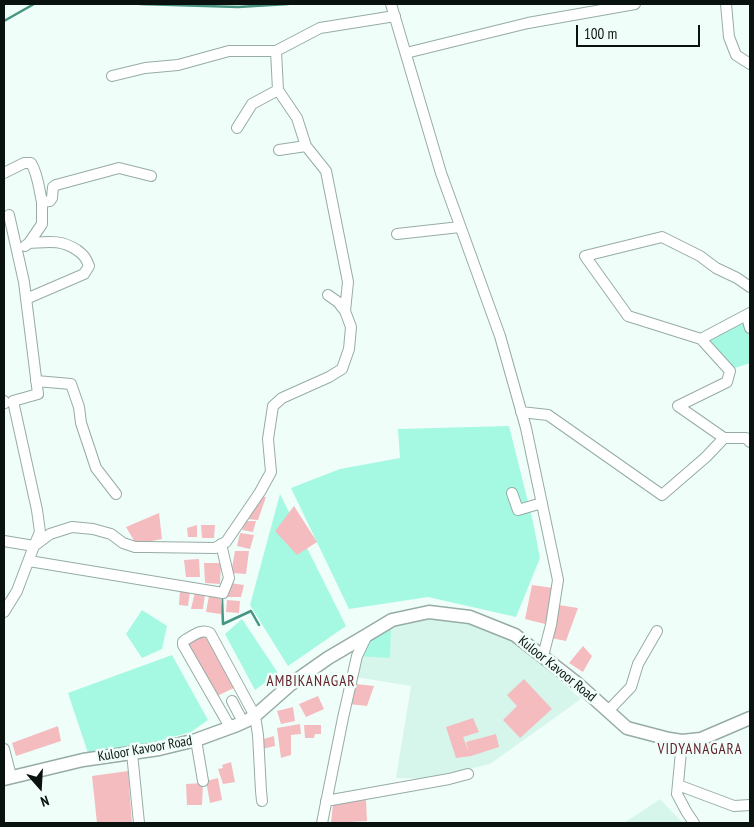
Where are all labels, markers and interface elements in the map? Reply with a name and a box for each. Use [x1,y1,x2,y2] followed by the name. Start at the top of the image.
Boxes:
[579,15,703,47] scale bar
[584,24,617,43] text: 100 m
[515,632,599,706] street label: Kuloor Kavoor Road
[265,673,357,691] district label: AMBIKANAGAR
[97,732,193,766] street label: Kuloor Kavoor Road
[656,741,744,759] district label: VIDYANAGARA
[15,762,65,812] north arrow
[38,791,51,811] text: N

